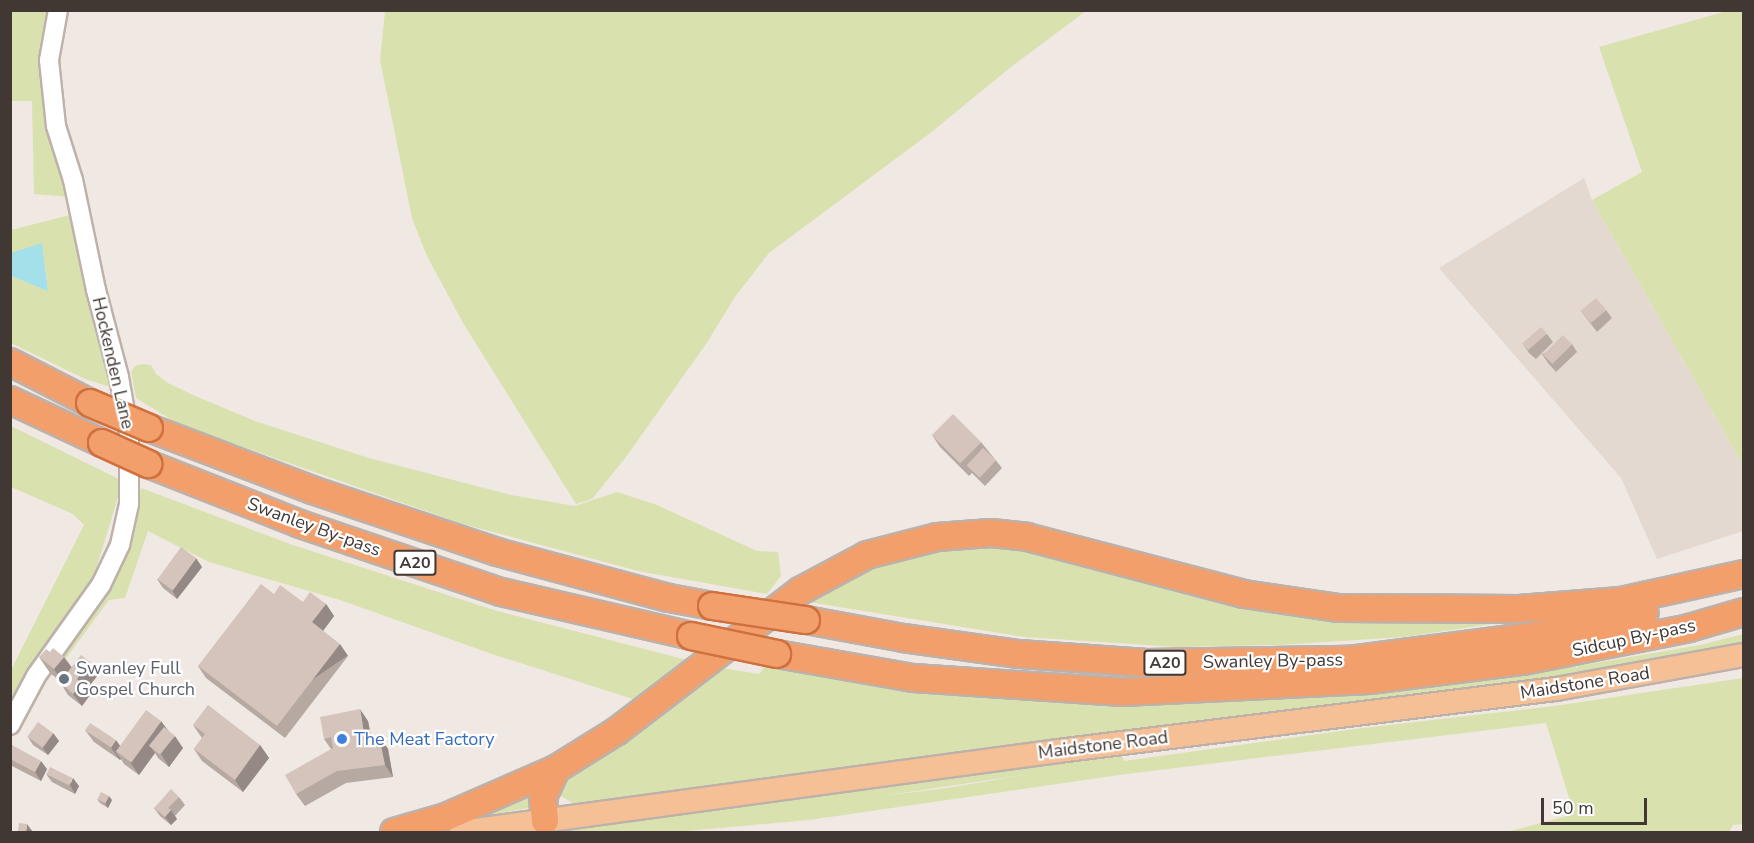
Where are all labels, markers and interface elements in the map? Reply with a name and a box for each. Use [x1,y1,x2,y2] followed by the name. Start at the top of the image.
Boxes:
[87,295,139,431] street label: Hockenden Lane
[244,493,384,561] street label: Swanley By-pass
[392,550,438,576] road number: A20
[1570,614,1698,662] street label: Sidcup By-pass
[1203,649,1343,673] street label: Swanley By-pass
[1142,650,1188,676] road number: A20
[76,658,195,700] place label: Swanley Full Gospel Church
[1519,662,1651,704] street label: Maidstone Road
[57,672,71,686] marker: Swanley Full Gospel Church
[1037,726,1169,764] street label: Maidstone Road
[354,728,495,750] place label: The Meat Factory
[335,732,349,746] marker: The Meat Factory
[1544,786,1650,824] scale bar
[1552,796,1594,820] text: 50 m

